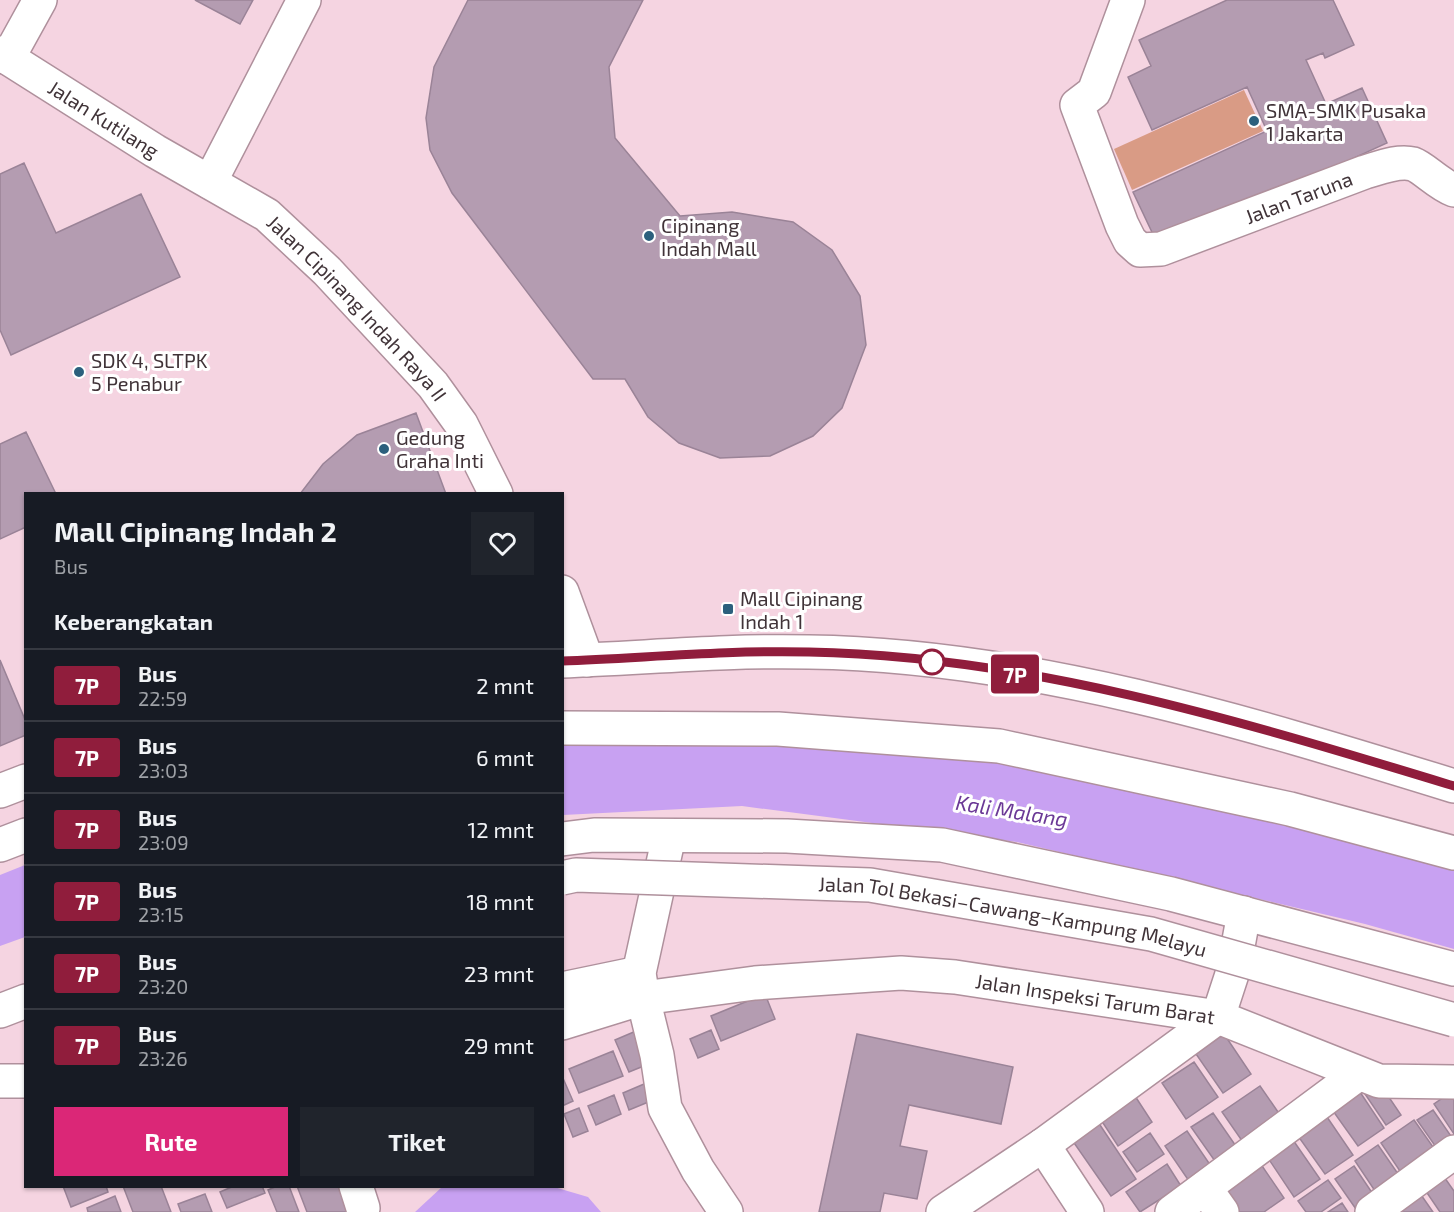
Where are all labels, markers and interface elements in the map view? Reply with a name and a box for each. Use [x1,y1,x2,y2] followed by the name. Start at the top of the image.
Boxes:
[44,75,164,163] street label: Jalan Kutilang
[1266,98,1426,145] place label: SMA-SMK Pusaka 1 Jakarta
[1247,114,1261,128] marker: SMA-SMK Pusaka 1 Jakarta
[1241,166,1356,228] street label: Jalan Taruna
[263,210,452,405] street label: Jalan Cipinang Indah Raya II
[661,213,757,260] place label: Cipinang Indah Mall
[642,229,656,243] marker: Cipinang Indah Mall
[91,348,208,395] place label: SDK 4, SLTPK 5 Penabur
[72,365,86,379] marker: SDK 4, SLTPK 5 Penabur
[396,425,484,472] place label: Gedung Graha Inti
[377,442,391,456] marker: Gedung Graha Inti
[471,512,534,575] button: heart
[54,514,337,548] text: Mall Cipinang Indah 2
[54,554,88,578] text: Bus
[740,586,863,633] place label: Mall Cipinang Indah 1
[721,602,735,616] marker: Mall Cipinang Indah 1
[54,608,213,634] text: Keberangkatan
[919,649,945,675] unlabelled marker
[988,654,1042,694] line badge: 7P
[138,660,177,686] text: Bus
[1003,662,1027,687] text: 7P
[476,672,534,698] text: 2 mnt
[75,673,99,698] text: 7P
[138,686,187,710] text: 22:59
[138,732,177,758] text: Bus
[476,744,534,770] text: 6 mnt
[75,745,99,770] text: 7P
[138,758,188,782] text: 23:03
[954,789,1070,831] water label: Kali Malang
[138,804,177,830] text: Bus
[468,816,534,842] text: 12 mnt
[75,817,99,842] text: 7P
[138,830,189,854] text: 23:09
[818,871,1210,961] street label: Jalan Tol Bekasi–Cawang–Kampung Melayu
[138,876,177,902] text: Bus
[467,888,534,914] text: 18 mnt
[75,889,99,914] text: 7P
[138,902,184,926] text: 23:15
[138,948,177,974] text: Bus
[464,960,534,986] text: 23 mnt
[75,961,99,986] text: 7P
[974,968,1217,1028] street label: Jalan Inspeksi Tarum Barat
[138,974,188,998] text: 23:20
[138,1020,177,1046] text: Bus
[464,1032,534,1058] text: 29 mnt
[75,1033,99,1058] text: 7P
[138,1046,188,1070] text: 23:26
[54,1107,288,1176] button: Rute
[300,1107,534,1176] button: Tiket

